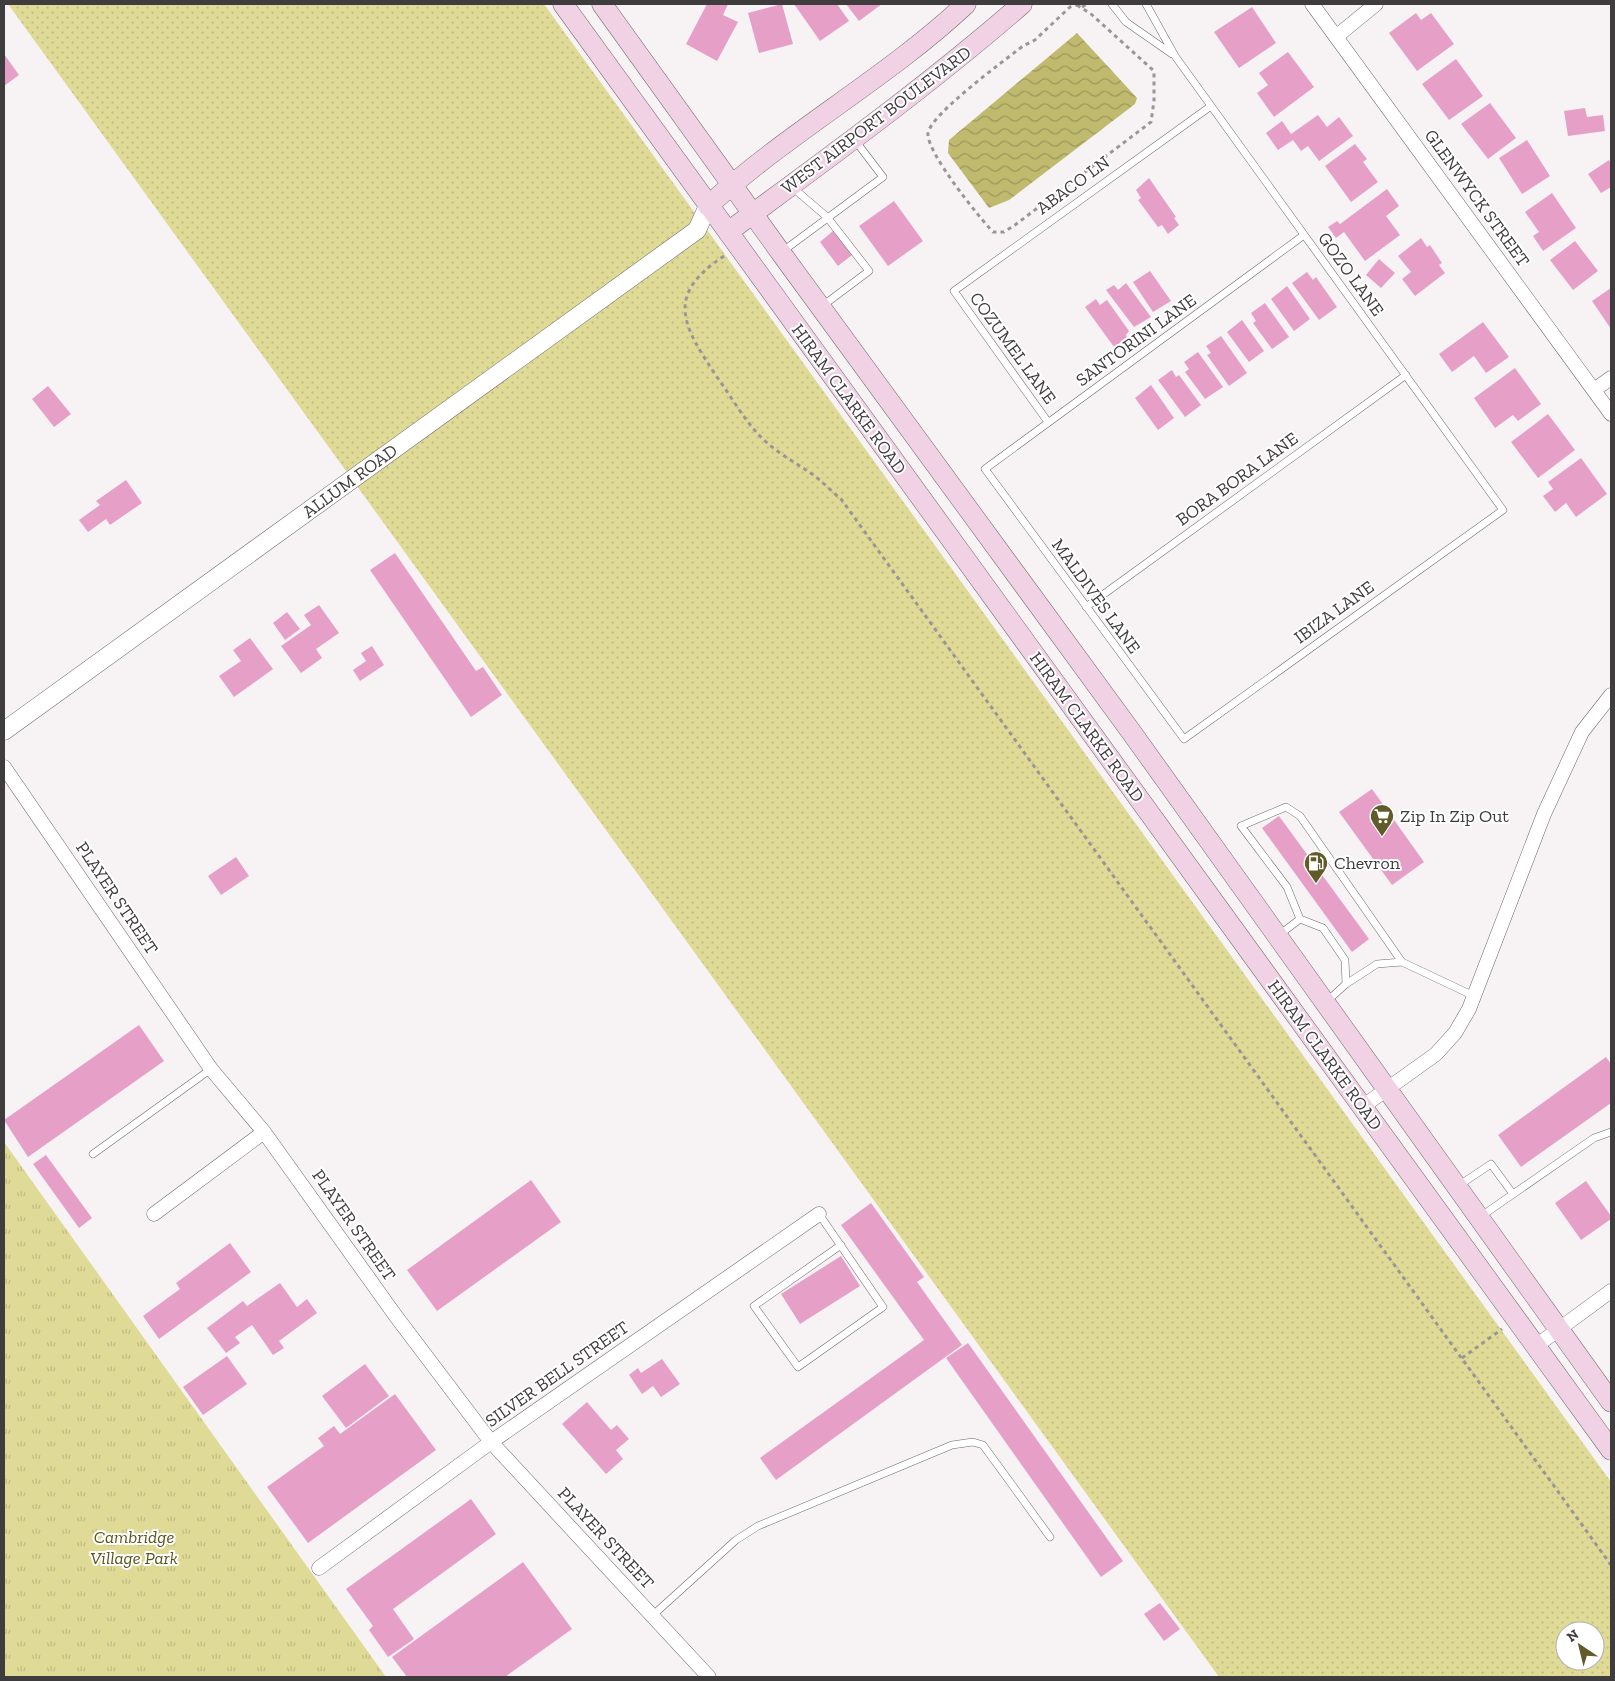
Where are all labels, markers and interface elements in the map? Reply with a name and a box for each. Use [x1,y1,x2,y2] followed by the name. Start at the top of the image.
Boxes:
[777,41,975,199] street label: WEST AIRPORT BOULEVARD
[1420,125,1534,271] street label: GLENWYCK STREET
[1032,151,1114,219] street label: ABACO LN
[1313,228,1389,320] street label: GOZO LANE
[965,288,1061,408] street label: COZUMEL LANE
[1071,289,1201,391] street label: SANTORINI LANE
[787,320,911,478] street label: HIRAM CLARKE ROAD
[1172,427,1302,531] street label: BORA BORA LANE
[298,439,402,523] street label: ALLUM ROAD
[1047,534,1145,658] street label: MALDIVES LANE
[1290,576,1378,648] street label: IBIZA LANE
[1025,648,1149,806] street label: HIRAM CLARKE ROAD
[1369,803,1395,837] supermarket icon: Zip In Zip Out
[1400,805,1509,827] place label: Zip In Zip Out
[71,837,163,959] street label: PLAYER STREET
[1303,850,1329,884] fuel station icon: Chevron
[1334,852,1401,874] place label: Chevron
[1263,976,1387,1134] street label: HIRAM CLARKE ROAD
[307,1165,401,1285] street label: PLAYER STREET
[481,1316,633,1432] street label: SILVER BELL STREET
[553,1482,659,1594] street label: PLAYER STREET
[90,1526,178,1569] park label: Cambridge Village Park
[1555,1621,1605,1671] north arrow
[1564,1626,1582,1646] text: N

